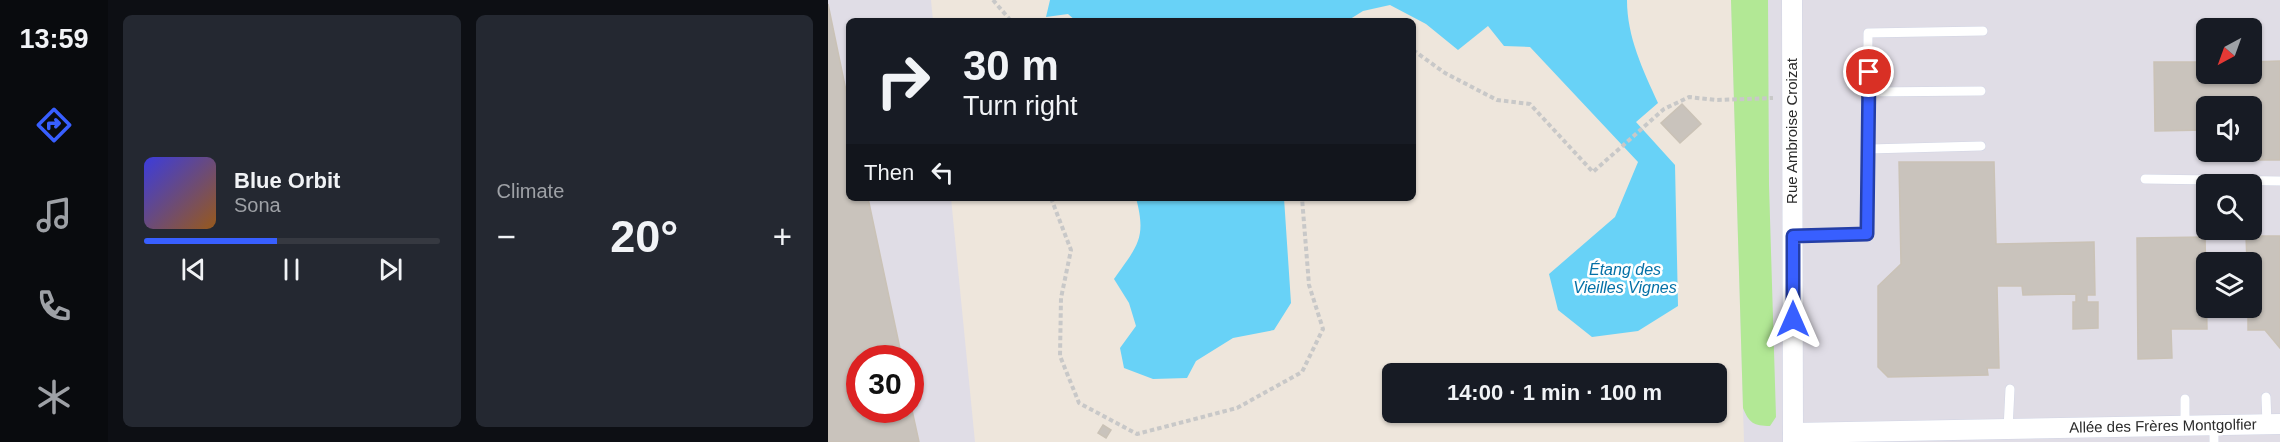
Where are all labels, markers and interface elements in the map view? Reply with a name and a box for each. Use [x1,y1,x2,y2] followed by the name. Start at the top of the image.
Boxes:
[2196,18,2262,84] north arrow
[2196,18,2262,318] map controls
[19,24,89,54] text: 13:59
[864,42,942,120] icon: right
[963,42,1059,89] text: 30 m
[1843,46,1894,97] pin
[1852,55,1885,88] icon: arrive
[1783,57,1800,204] street label: Rue Ambroise Croizat
[963,91,1078,121] text: Turn right
[2196,96,2262,162] button: sound
[33,104,75,146] icon: directions
[926,156,959,189] icon: left
[864,160,914,185] text: Then
[234,168,340,193] text: Blue Orbit
[2196,174,2262,240] button: search
[497,180,564,202] text: Climate
[33,194,75,236] icon: music
[234,194,281,216] text: Sona
[610,211,678,262] text: 20°
[497,218,516,255] text: −
[773,218,792,255] text: +
[2196,252,2262,318] button: layers
[177,253,210,286] icon: previous
[275,253,308,286] icon: pause
[374,253,407,286] icon: next
[1573,260,1677,296] water label: Étang des Vieilles Vignes
[33,285,75,327] icon: phone
[1761,287,1825,351] position arrow
[846,345,924,423] speed limit sign: 30
[33,376,75,418] icon: climate
[1447,380,1662,405] text: 14:00 · 1 min · 100 m
[2069,415,2257,436] street label: Allée des Frères Montgolfier

